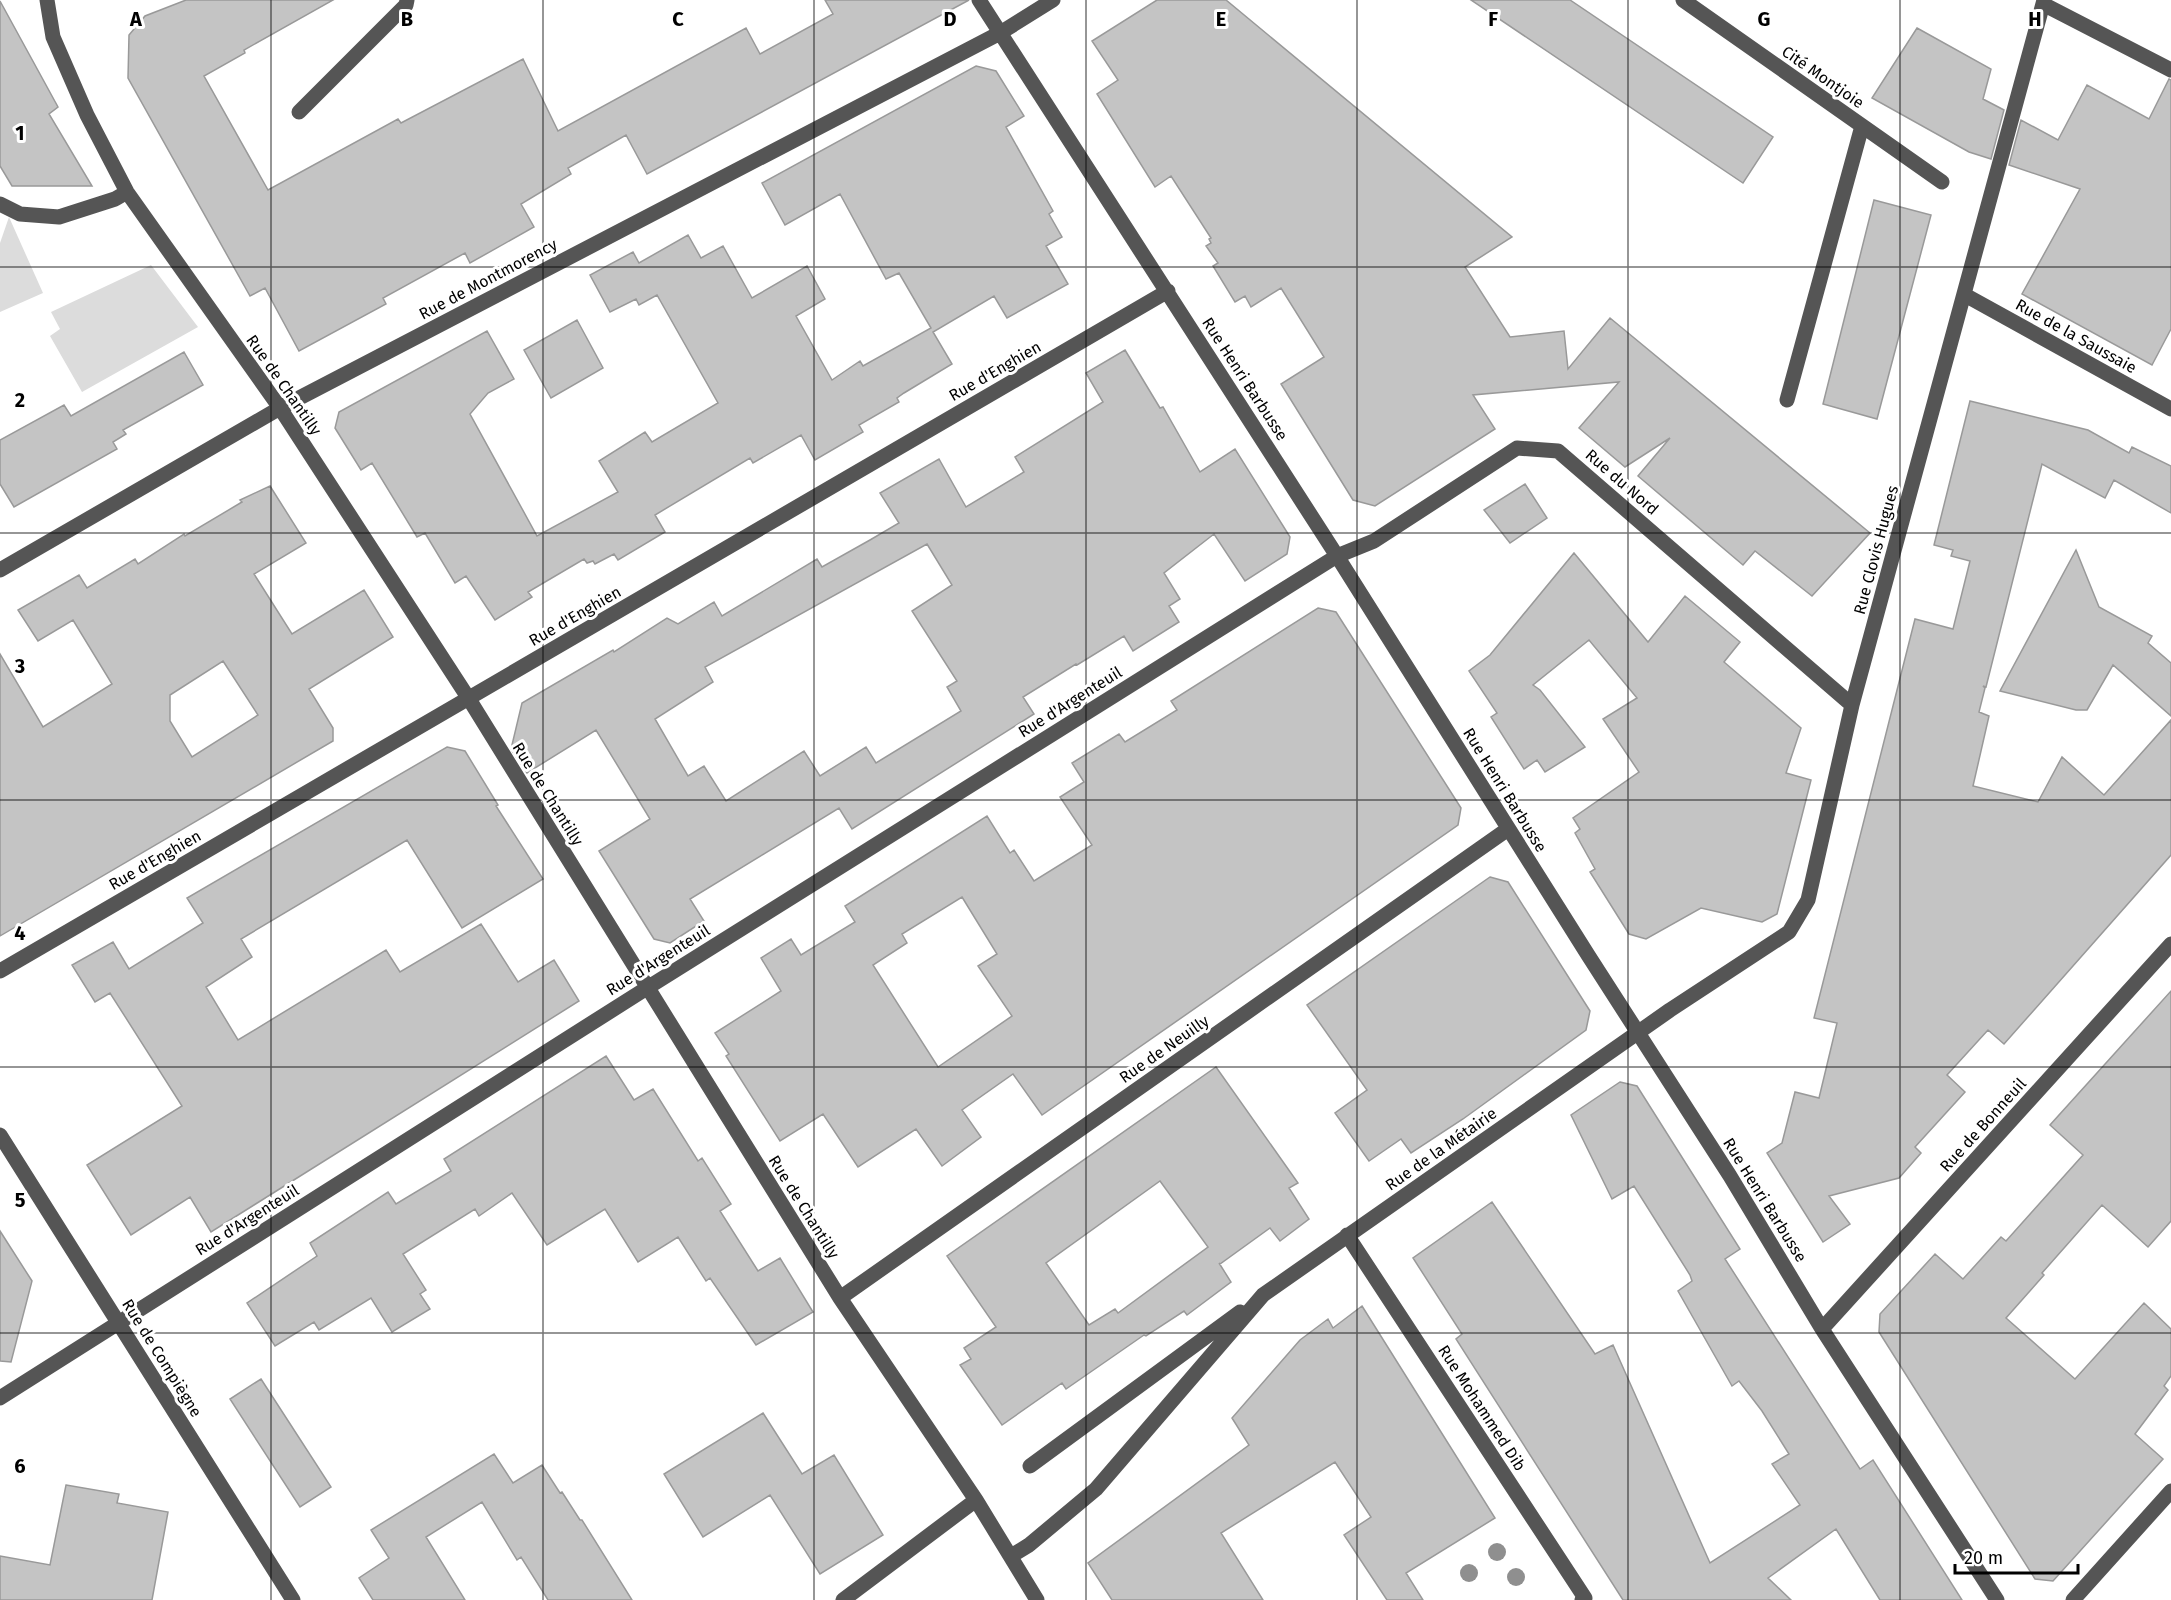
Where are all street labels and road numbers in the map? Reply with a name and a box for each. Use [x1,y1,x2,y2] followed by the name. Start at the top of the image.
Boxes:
[1778,42,1868,112] street label: Cité Montjoie
[416,234,560,323] street label: Rue de Montmorency
[2012,295,2140,377] street label: Rue de la Saussaie
[1198,314,1292,444] street label: Rue Henri Barbusse
[242,331,326,439] street label: Rue de Chantilly
[946,337,1044,405] street label: Rue d'Enghien
[1582,445,1662,519] street label: Rue du Nord
[1850,484,1902,616] street label: Rue Clovis Hugues
[526,582,624,650] street label: Rue d'Enghien
[1015,662,1126,741] street label: Rue d'Argenteuil
[1459,724,1551,856] street label: Rue Henri Barbusse
[509,739,587,849] street label: Rue de Chantilly
[106,826,204,894] street label: Rue d'Enghien
[603,920,714,999] street label: Rue d'Argenteuil
[1116,1011,1213,1087] street label: Rue de Neuilly
[1936,1074,2030,1176] street label: Rue de Bonneuil
[1382,1104,1500,1194] street label: Rue de la Métairie
[1719,1134,1811,1266] street label: Rue Henri Barbusse
[765,1152,843,1262] street label: Rue de Chantilly
[192,1180,303,1259] street label: Rue d'Argenteuil
[118,1296,206,1420] street label: Rue de Compiègne
[1434,1342,1530,1474] street label: Rue Mohammed Dib

